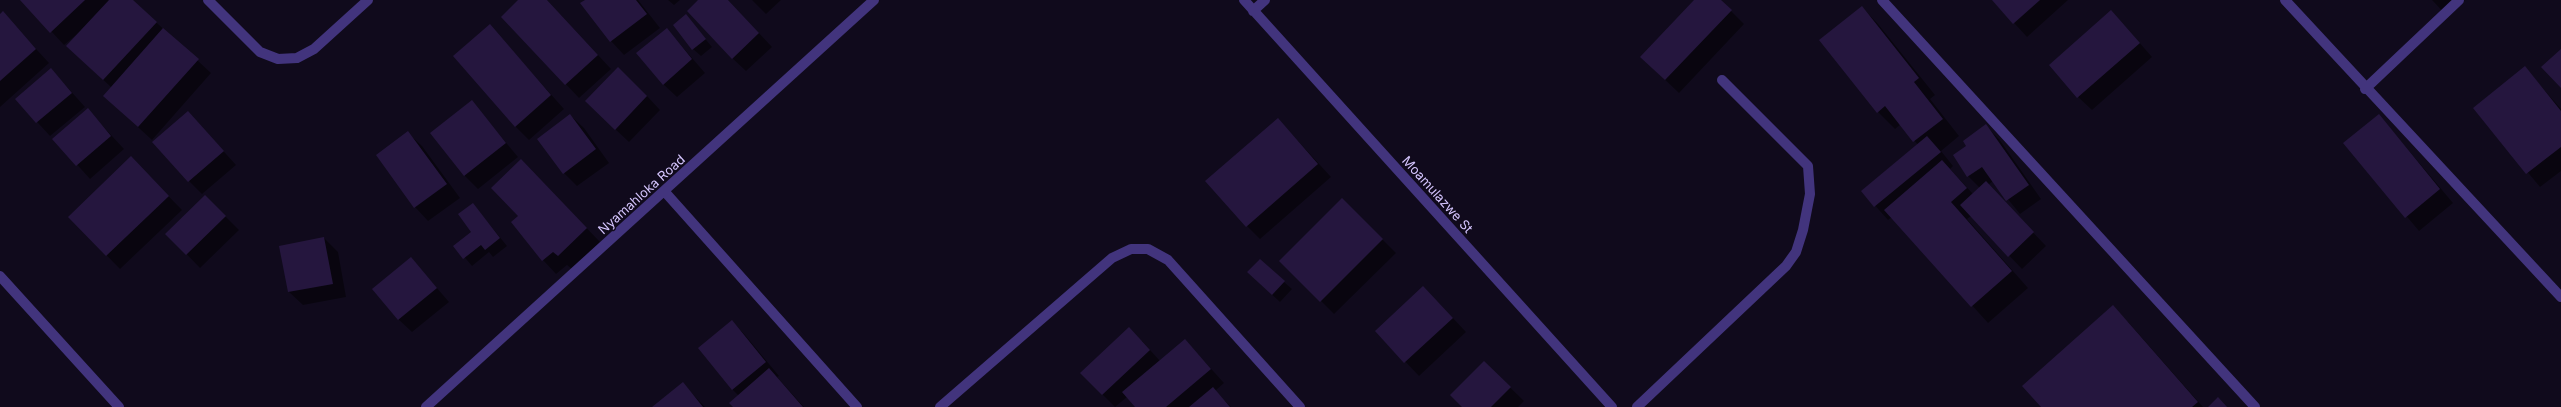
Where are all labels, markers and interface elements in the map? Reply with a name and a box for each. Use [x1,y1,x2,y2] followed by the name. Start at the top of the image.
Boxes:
[595,152,689,238] street label: Nyamahloka Road
[1398,153,1476,237] street label: Moamulazwe St

